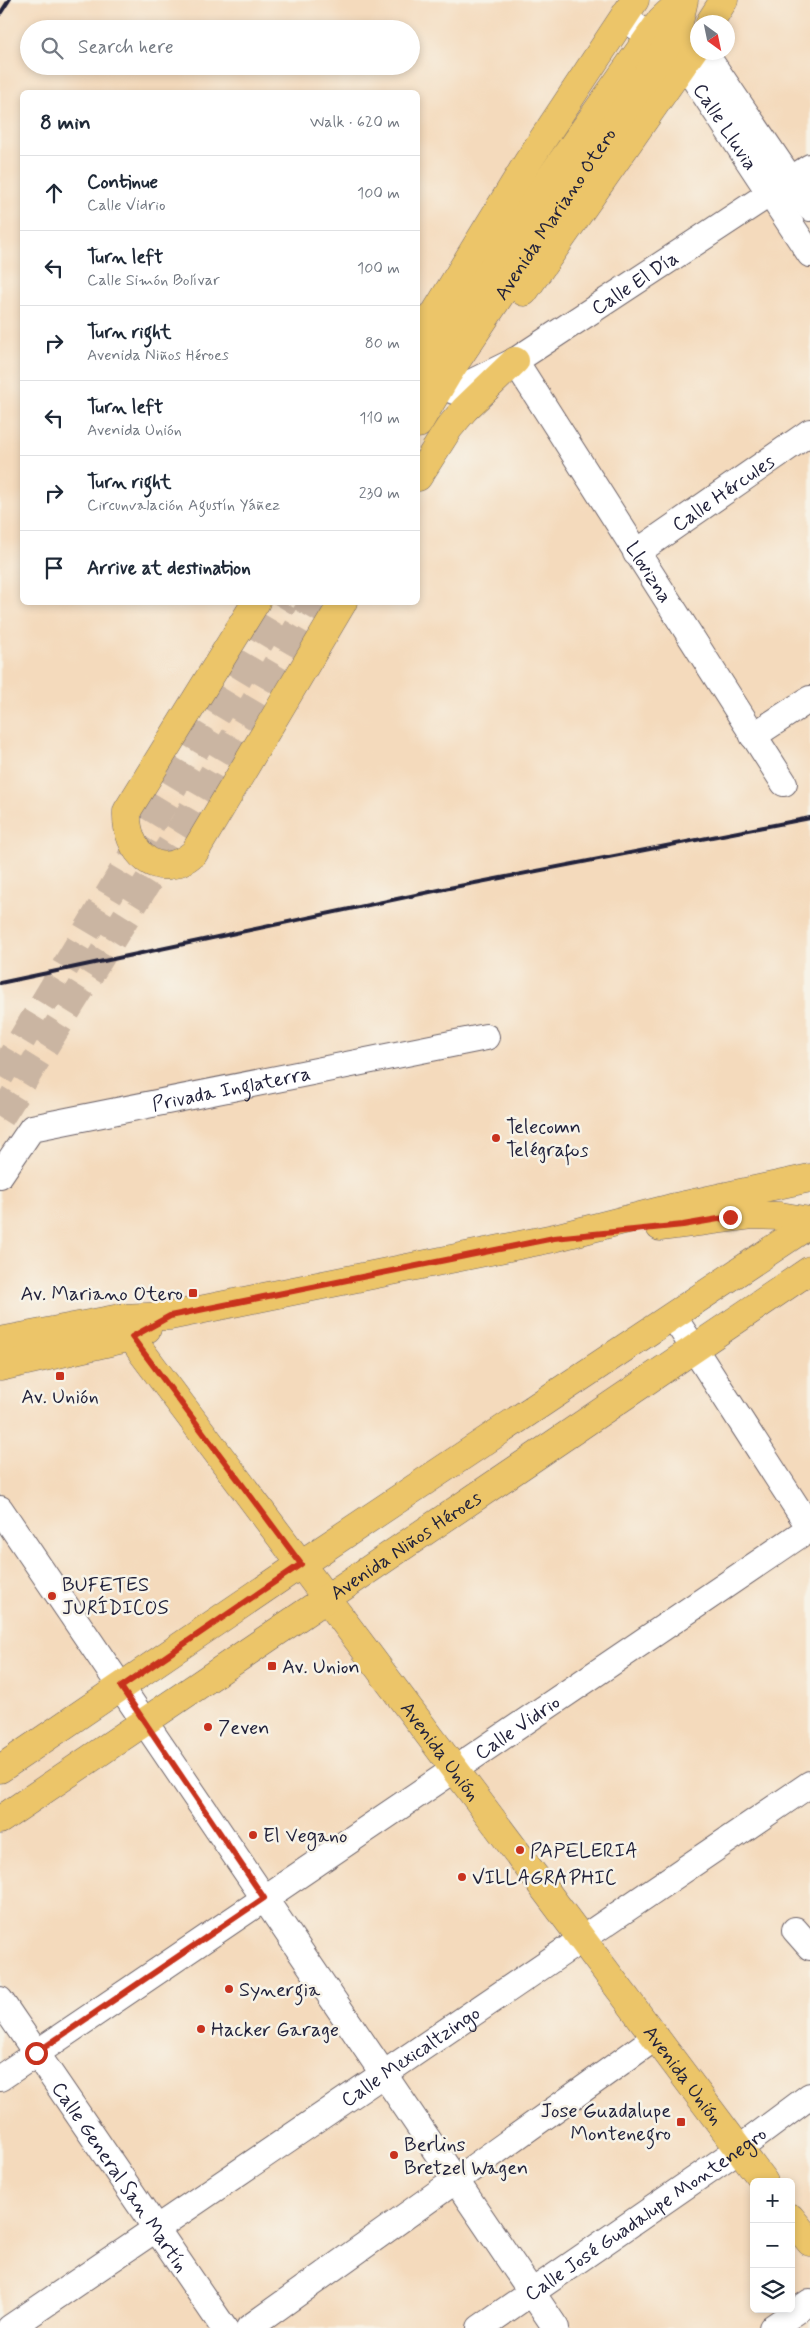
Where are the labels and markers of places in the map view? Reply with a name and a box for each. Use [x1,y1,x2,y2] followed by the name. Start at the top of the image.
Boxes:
[506,1114,589,1166] place label: Telecomn Telégrafos
[490,1132,502,1144] marker: Telecomn Telégrafos
[20,1281,183,1308] place label: Av. Mariano Otero
[187,1287,199,1299] marker: Av. Mariano Otero
[54,1370,66,1382] marker: Av. Unión
[21,1384,99,1411] place label: Av. Unión
[62,1572,169,1622] place label: BUFETES JURÍDICOS
[46,1590,58,1602] marker: BUFETES JURÍDICOS
[282,1654,360,1681] place label: Av. Union
[266,1660,278,1672] marker: Av. Union
[218,1715,270,1742] place label: 7even
[202,1721,214,1733] marker: 7even
[263,1823,348,1851] place label: El Vegano
[247,1829,259,1841] marker: El Vegano
[530,1838,638,1865] place label: PAPELERIA
[514,1844,526,1856] marker: PAPELERIA
[472,1865,617,1892] place label: VILLAGRAPHIC
[456,1871,468,1883] marker: VILLAGRAPHIC
[239,1977,321,2006] place label: Synergia
[223,1983,235,1995] marker: Synergia
[211,2017,339,2044] place label: Hacker Garage
[195,2023,207,2035] marker: Hacker Garage
[540,2098,671,2150] place label: Jose Guadalupe Montenegro
[675,2116,687,2128] marker: Jose Guadalupe Montenegro
[404,2132,528,2182] place label: Berlins Bretzel Wagen
[388,2149,400,2161] marker: Berlins Bretzel Wagen

